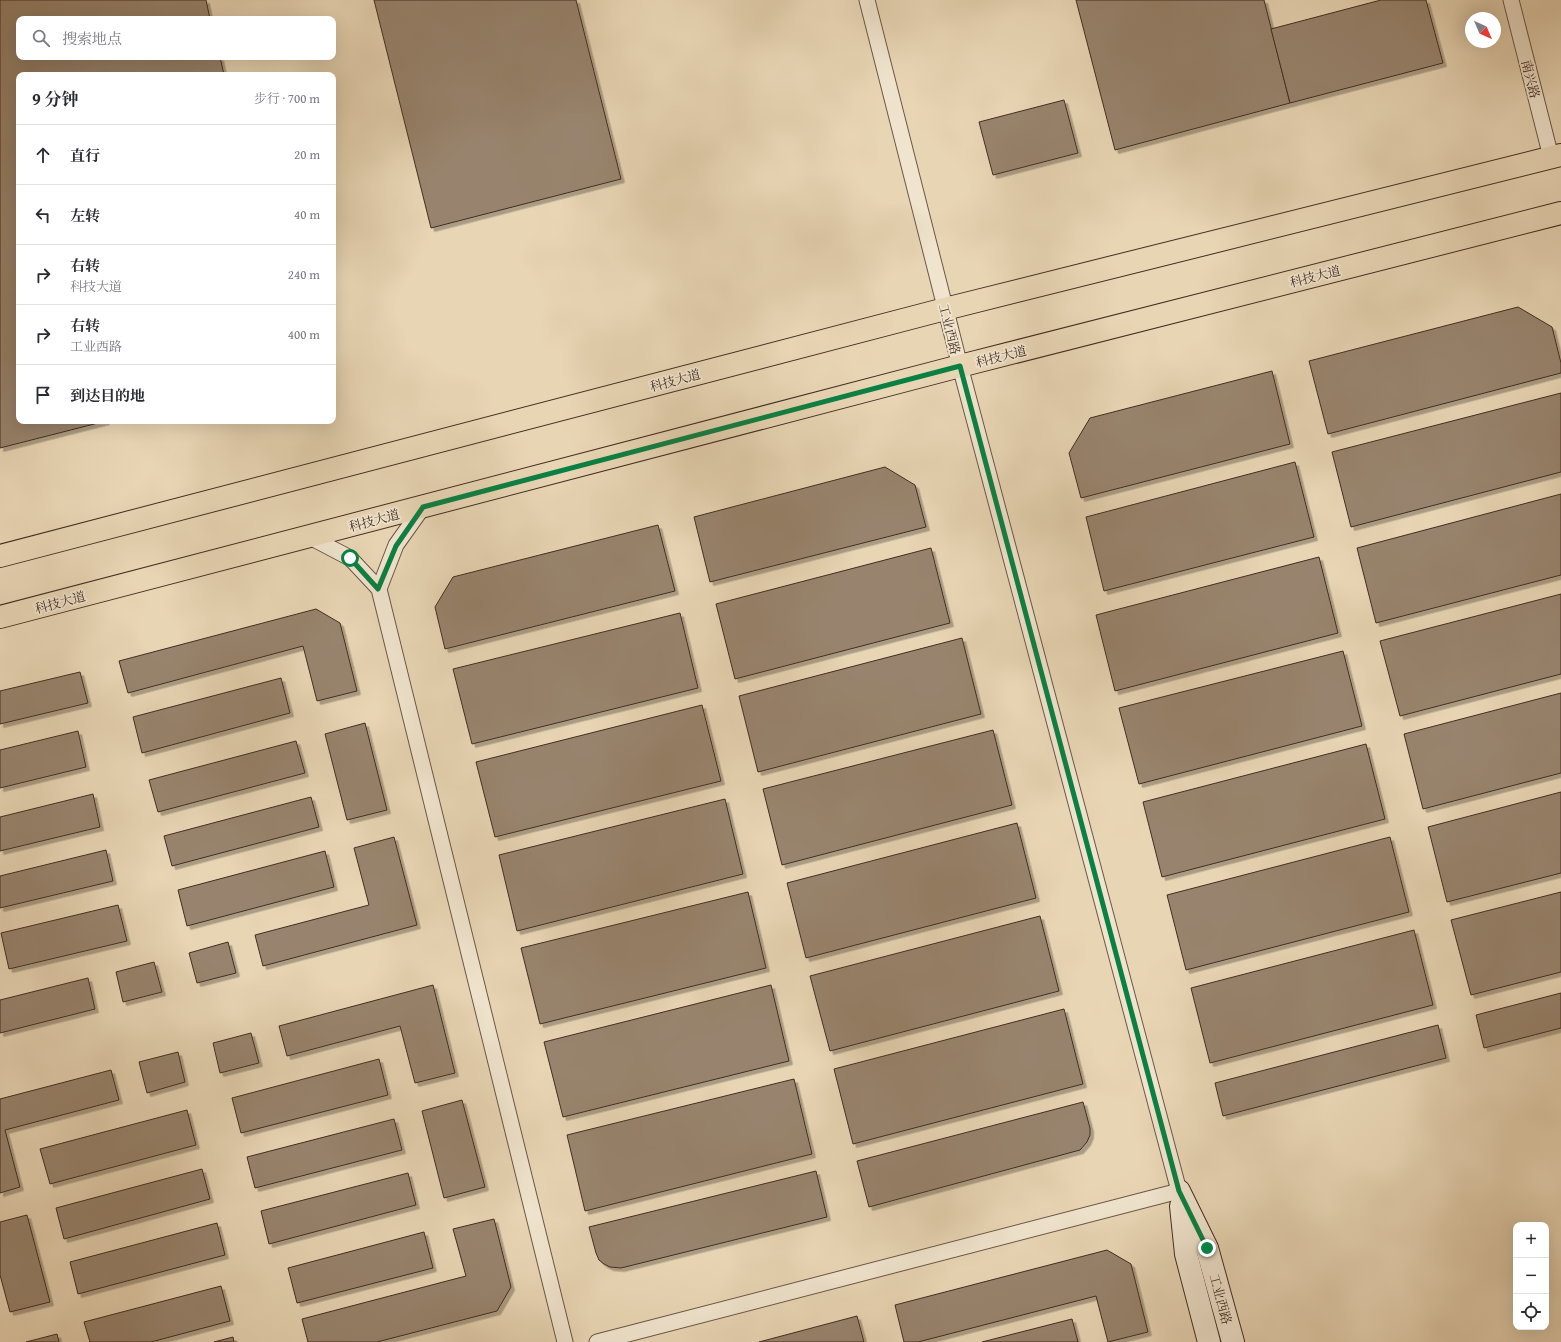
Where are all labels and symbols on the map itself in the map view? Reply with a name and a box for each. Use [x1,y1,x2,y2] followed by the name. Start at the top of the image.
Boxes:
[1465,12,1501,48] north arrow
[1517,58,1544,100] street label: 南兴路
[1288,261,1343,292] street label: 科技大道
[934,302,965,357] street label: 工业西路
[974,341,1029,372] street label: 科技大道
[648,365,703,396] street label: 科技大道
[347,505,402,536] street label: 科技大道
[341,549,359,567] route start
[33,587,88,618] street label: 科技大道
[1198,1239,1216,1257] route end
[1205,1272,1236,1327] street label: 工业西路

